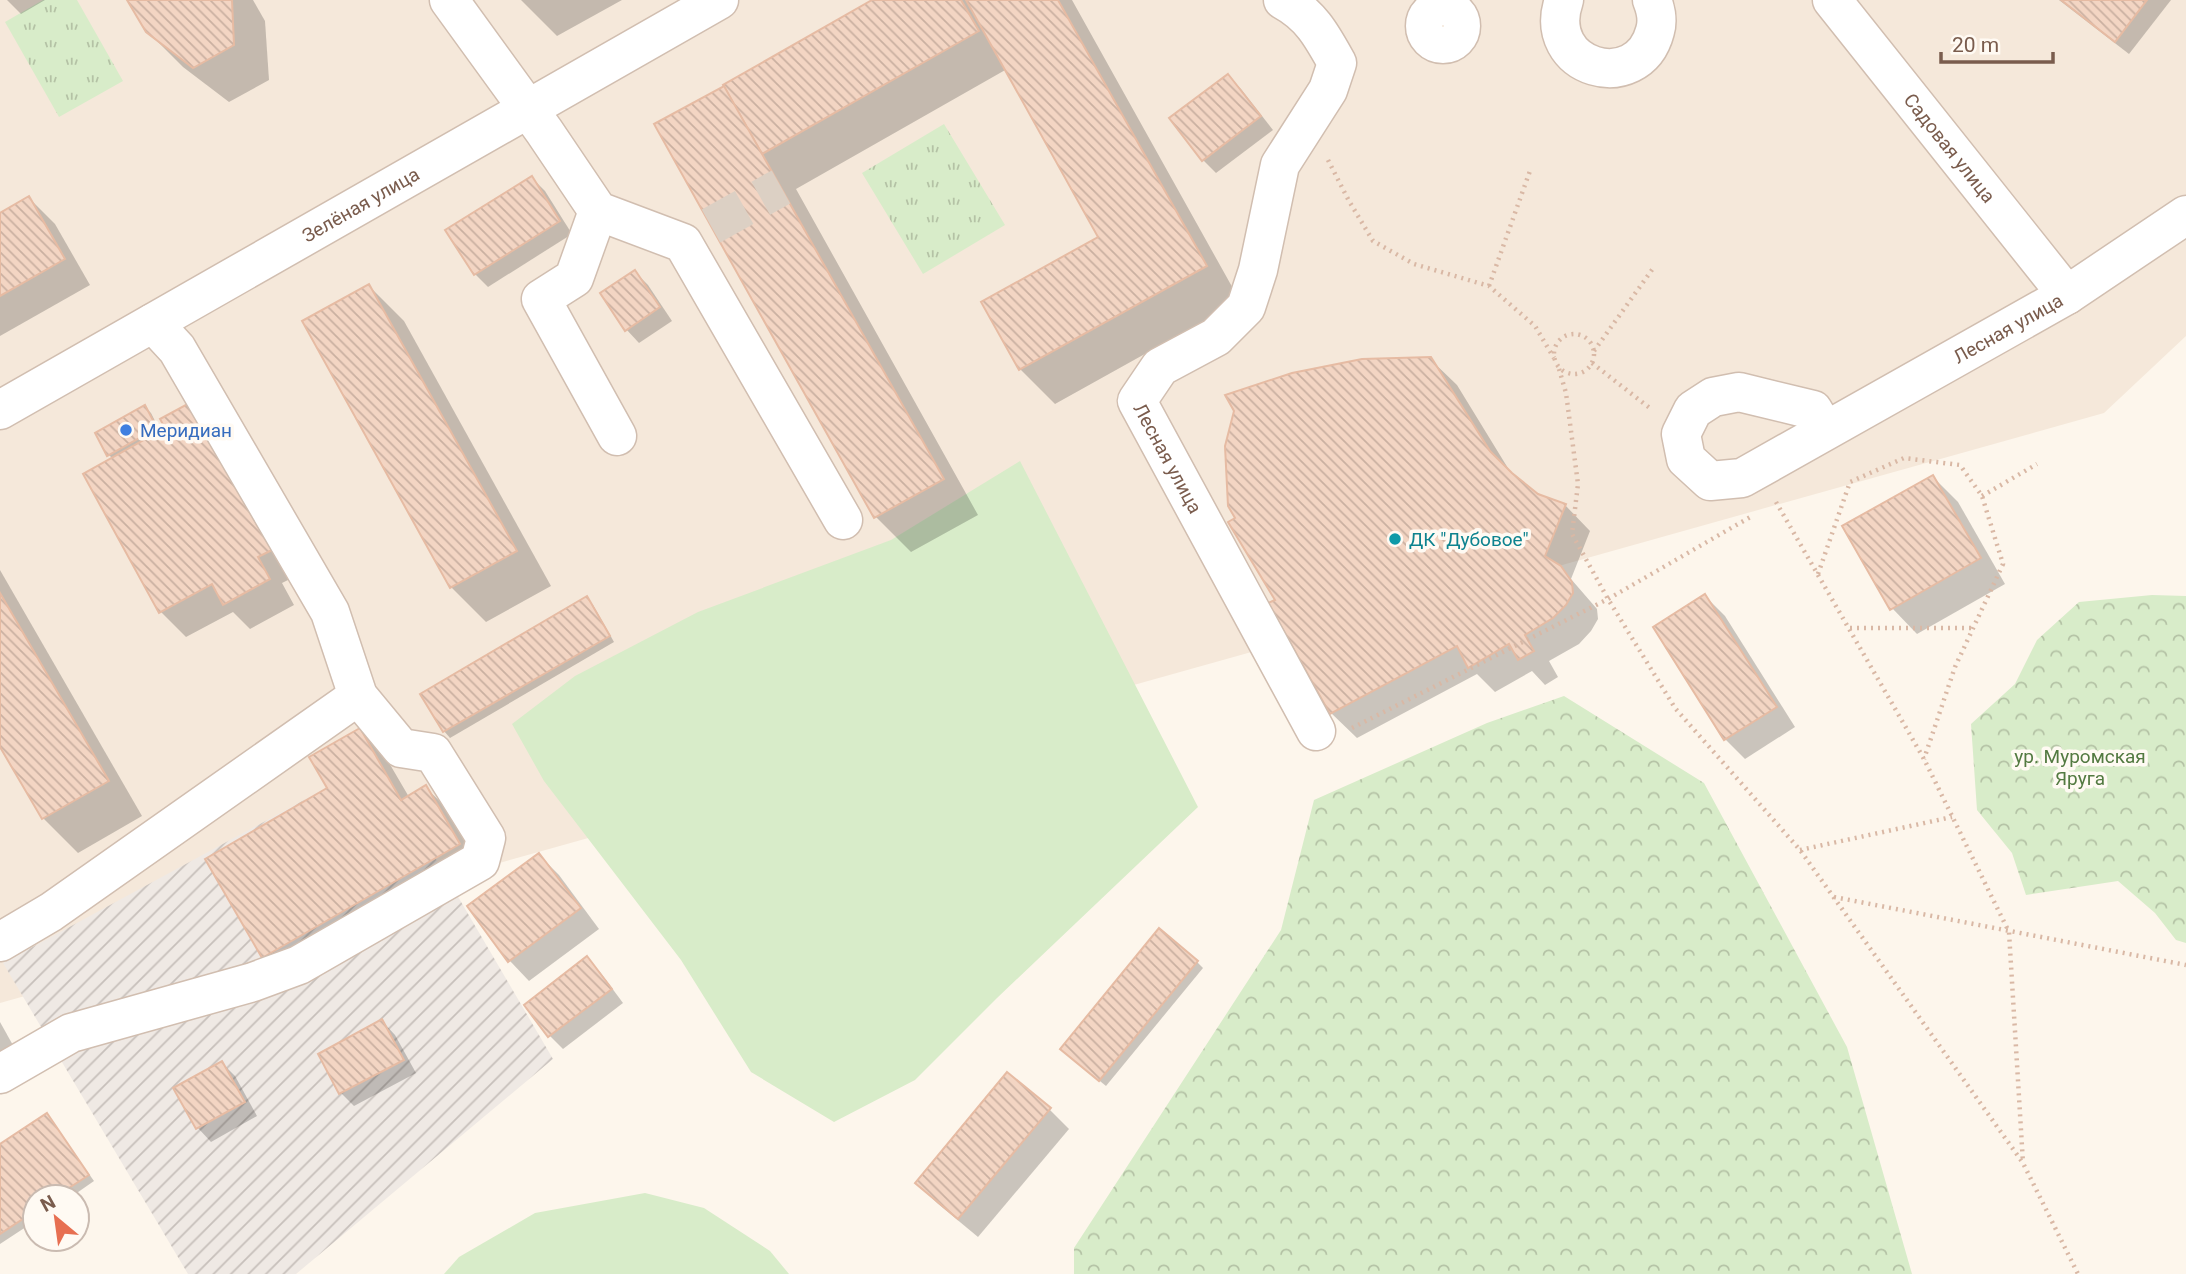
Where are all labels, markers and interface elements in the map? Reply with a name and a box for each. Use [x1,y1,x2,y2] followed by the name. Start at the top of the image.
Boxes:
[1941,21,2053,65] scale bar
[1952,33,1999,57] text: 20 m
[1899,89,2000,208] street label: Садовая улица
[298,162,423,247] street label: Зелёная улица
[1949,289,2067,369] street label: Лесная улица
[1128,399,1207,517] street label: Лесная улица
[140,419,232,442] place label: Меридиан
[118,422,134,438] marker: Меридиан
[1409,528,1529,551] place label: ДК "Дубовое"
[1387,531,1403,547] marker: ДК "Дубовое"
[2014,745,2146,790] park label: ур. Муромская Яруга
[21,1183,91,1253] north arrow
[37,1190,59,1217] text: N

